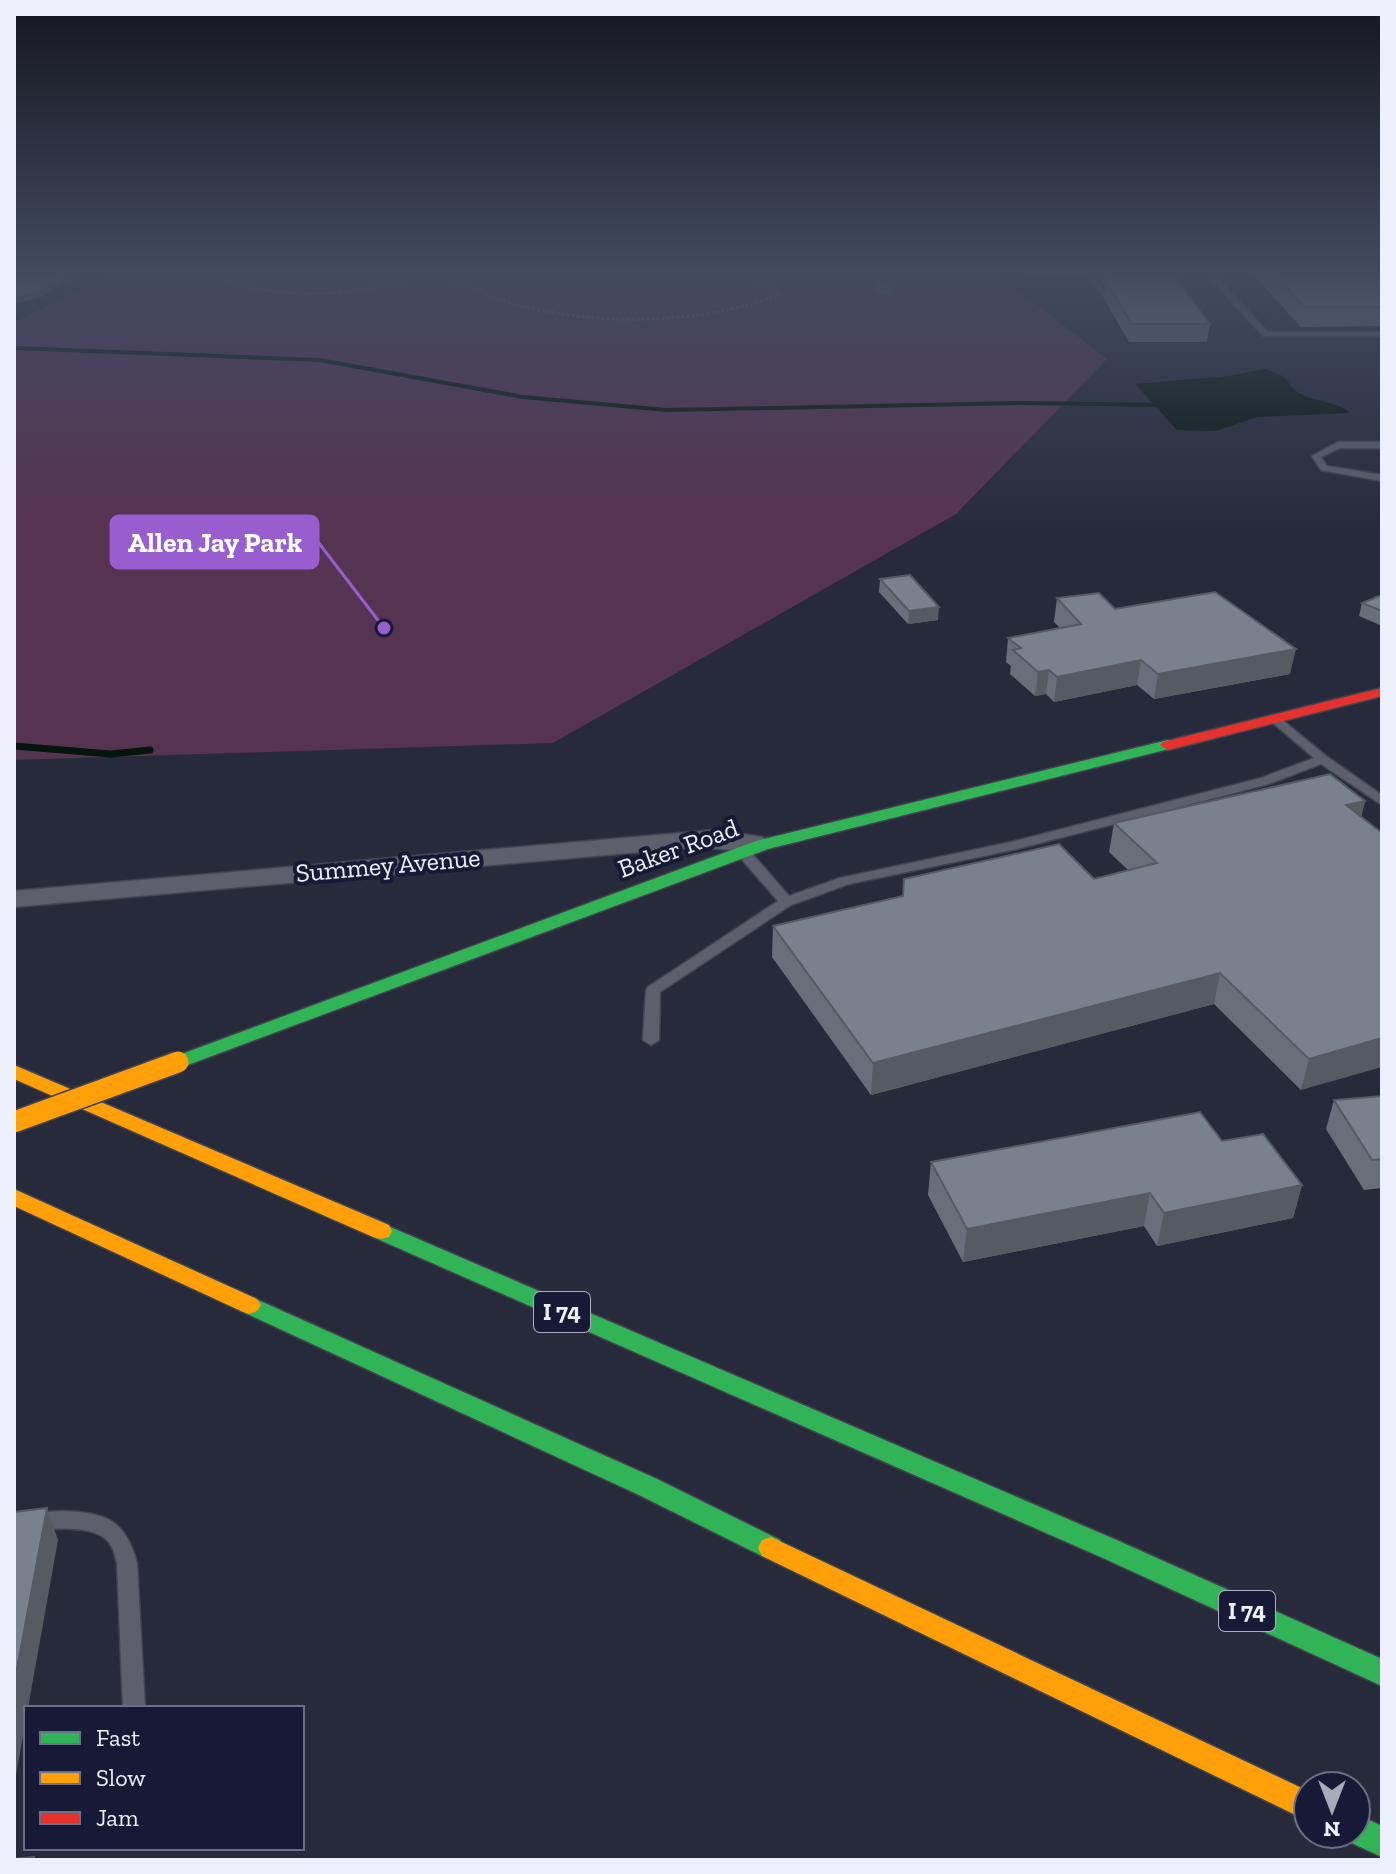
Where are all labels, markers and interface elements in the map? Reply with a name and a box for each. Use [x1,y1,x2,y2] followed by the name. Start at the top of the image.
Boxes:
[111,516,318,568] callout: Allen Jay Park
[128,526,303,559] text: Allen Jay Park
[613,811,743,885] street label: Baker Road
[294,841,482,889] street label: Summey Avenue
[534,1292,590,1332] road number: I 74
[1219,1591,1275,1631] road number: I 74
[24,1706,304,1850] legend
[96,1723,140,1752] text: Fast
[96,1763,146,1792] text: Slow
[1292,1770,1372,1850] north arrow
[96,1803,139,1832] text: Jam
[1323,1816,1340,1843] text: N

